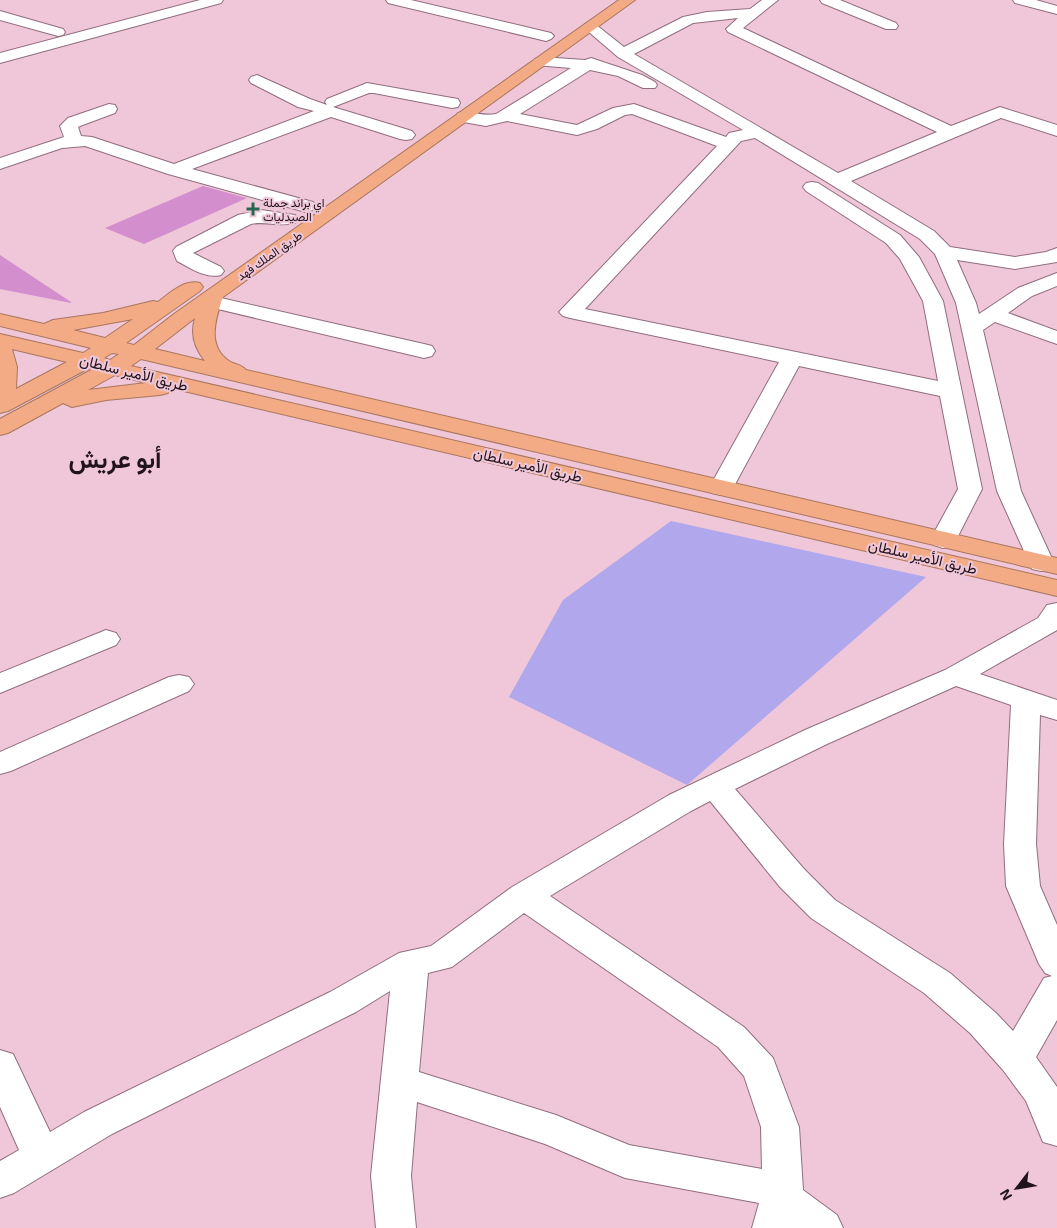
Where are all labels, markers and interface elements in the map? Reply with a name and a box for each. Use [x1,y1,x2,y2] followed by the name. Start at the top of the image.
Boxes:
[263,195,325,224] place label: اي براند جملة الصيدليات
[247,203,259,215] marker: اي براند جملة الصيدليات
[234,227,306,284] street label: طريق الملك فهد
[77,350,190,396] street label: طريق الأمير سلطان
[68,443,162,475] district label: أبو عريش
[471,443,584,487] street label: طريق الأمير سلطان
[866,535,979,579] street label: طريق الأمير سلطان
[992,1163,1042,1213] north arrow
[996,1186,1015,1204] text: N

